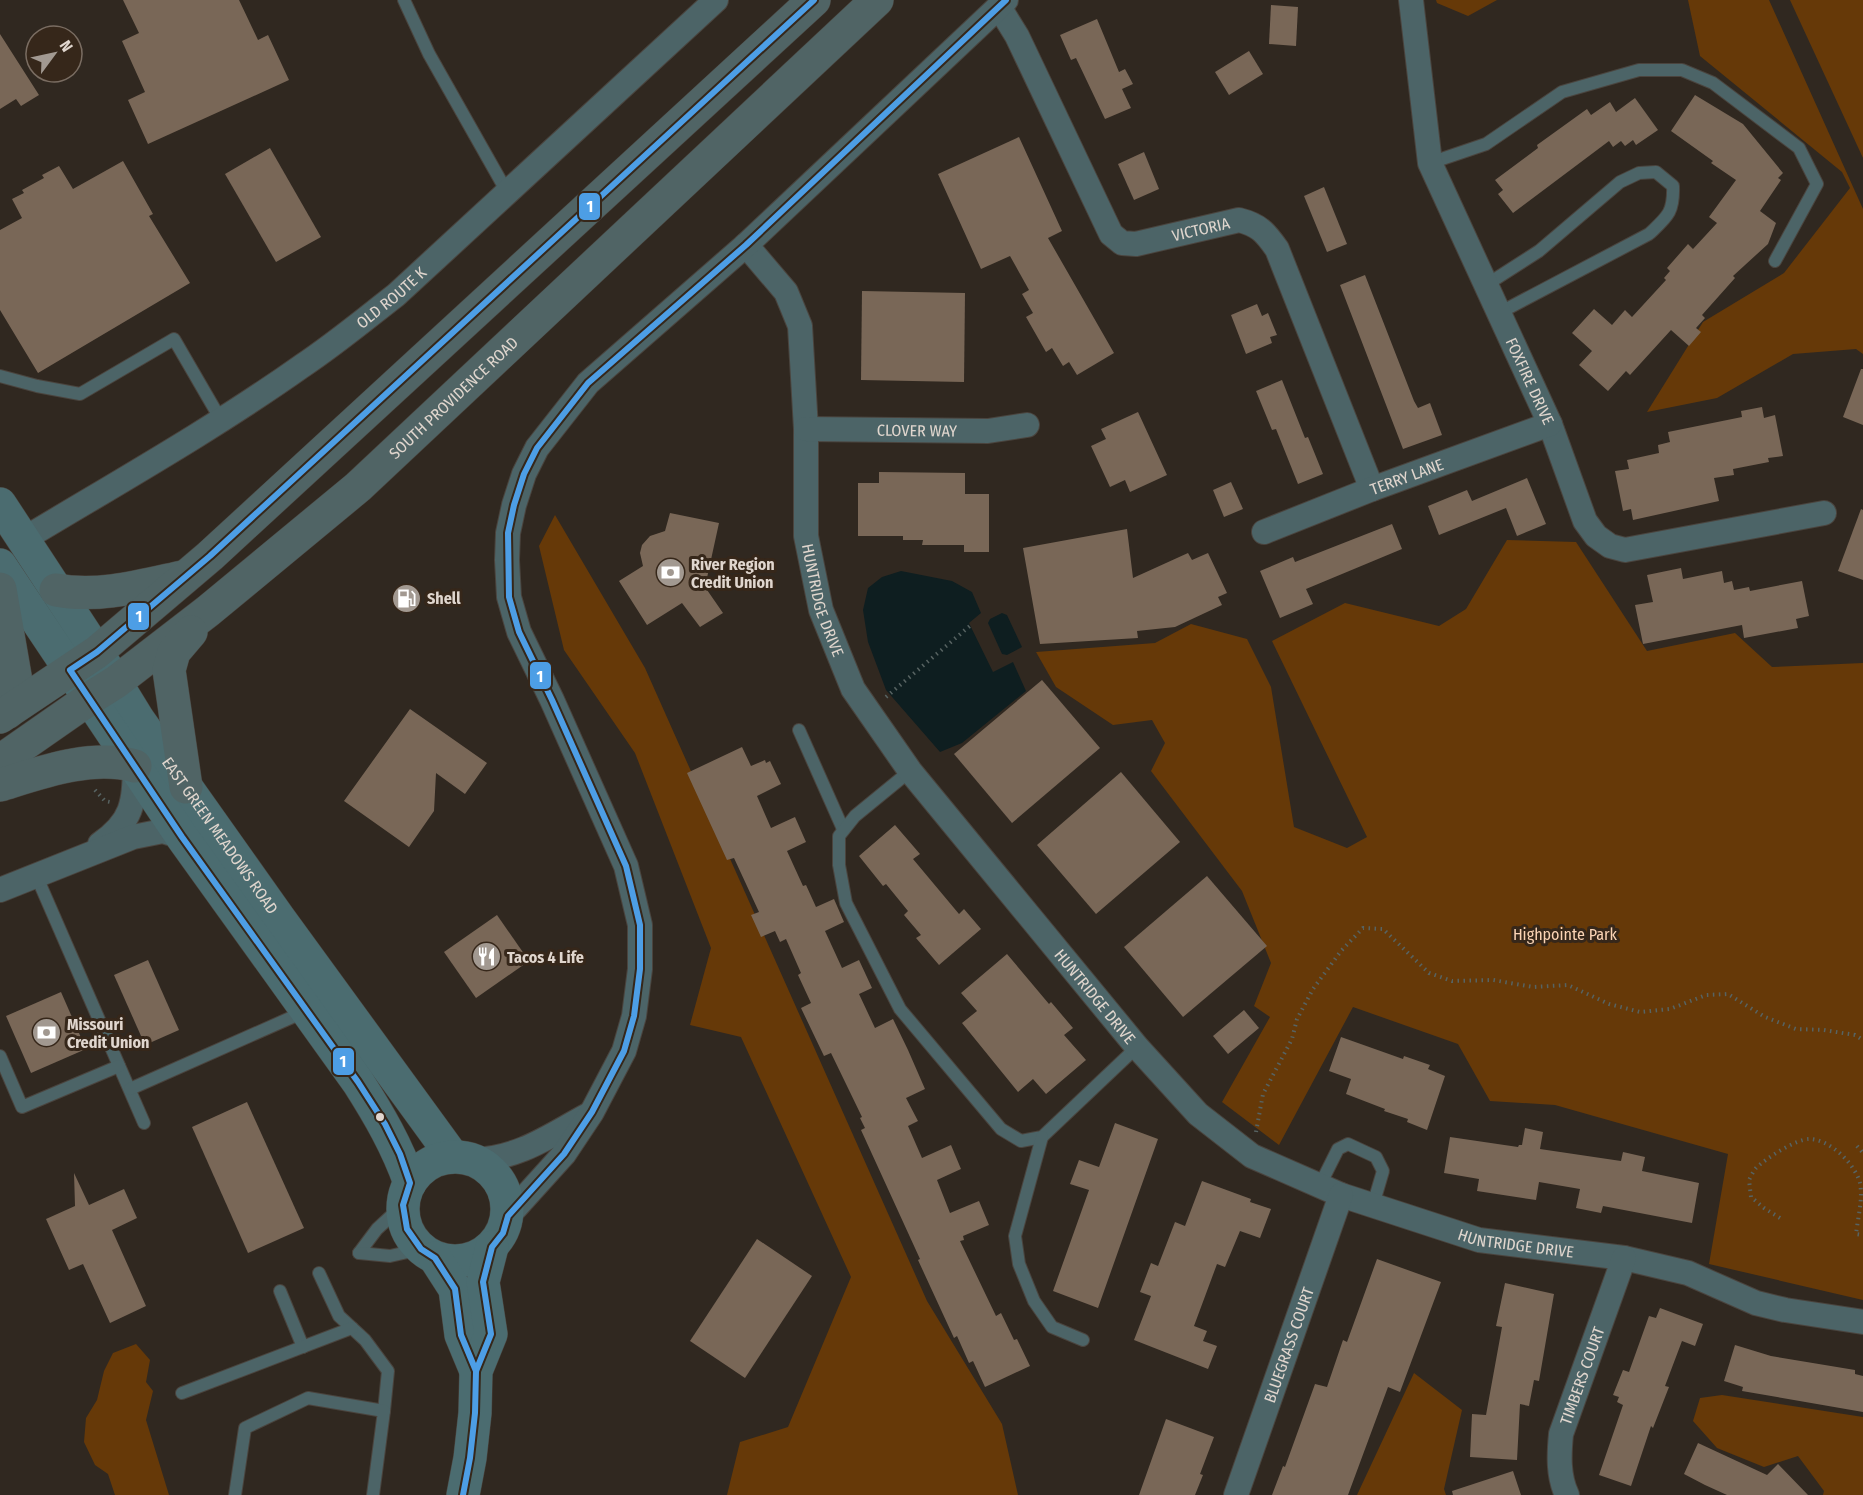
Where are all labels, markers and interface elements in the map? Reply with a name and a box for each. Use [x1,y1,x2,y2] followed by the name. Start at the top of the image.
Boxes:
[24,24,84,84] north arrow
[56,37,77,55] text: N
[578,192,601,221] line badge: 1
[587,197,593,216] text: 1
[1170,213,1232,245] street label: VICTORIA
[352,262,430,332] street label: OLD ROUTE K
[385,332,522,462] street label: SOUTH PROVIDENCE ROAD
[1502,335,1558,427] street label: FOXFIRE DRIVE
[877,420,957,440] street label: CLOVER WAY
[1367,454,1446,498] street label: TERRY LANE
[798,542,848,659] street label: HUNTRIDGE DRIVE
[691,555,775,592] place label: River Region Credit Union
[654,557,686,589] bank icon: River Region Credit Union
[390,582,422,614] fuel station icon: Shell
[427,589,461,608] place label: Shell
[127,602,150,631] line badge: 1
[136,607,142,626] text: 1
[529,661,552,690] line badge: 1
[537,667,543,686] text: 1
[158,753,282,917] street label: EAST GREEN MEADOWS ROAD
[1513,925,1618,944] park label: Highpointe Park
[470,941,502,973] restaurant icon: Tacos 4 Life
[1051,945,1140,1047] street label: HUNTRIDGE DRIVE
[507,948,584,967] place label: Tacos 4 Life
[67,1015,149,1052] place label: Missouri Credit Union
[30,1017,62,1049] bank icon: Missouri Credit Union
[332,1047,355,1076] line badge: 1
[340,1052,346,1071] text: 1
[374,1111,386,1123] unlabelled marker
[1456,1224,1575,1261] street label: HUNTRIDGE DRIVE
[1260,1284,1318,1405] street label: BLUEGRASS COURT
[1556,1324,1608,1427] street label: TIMBERS COURT

